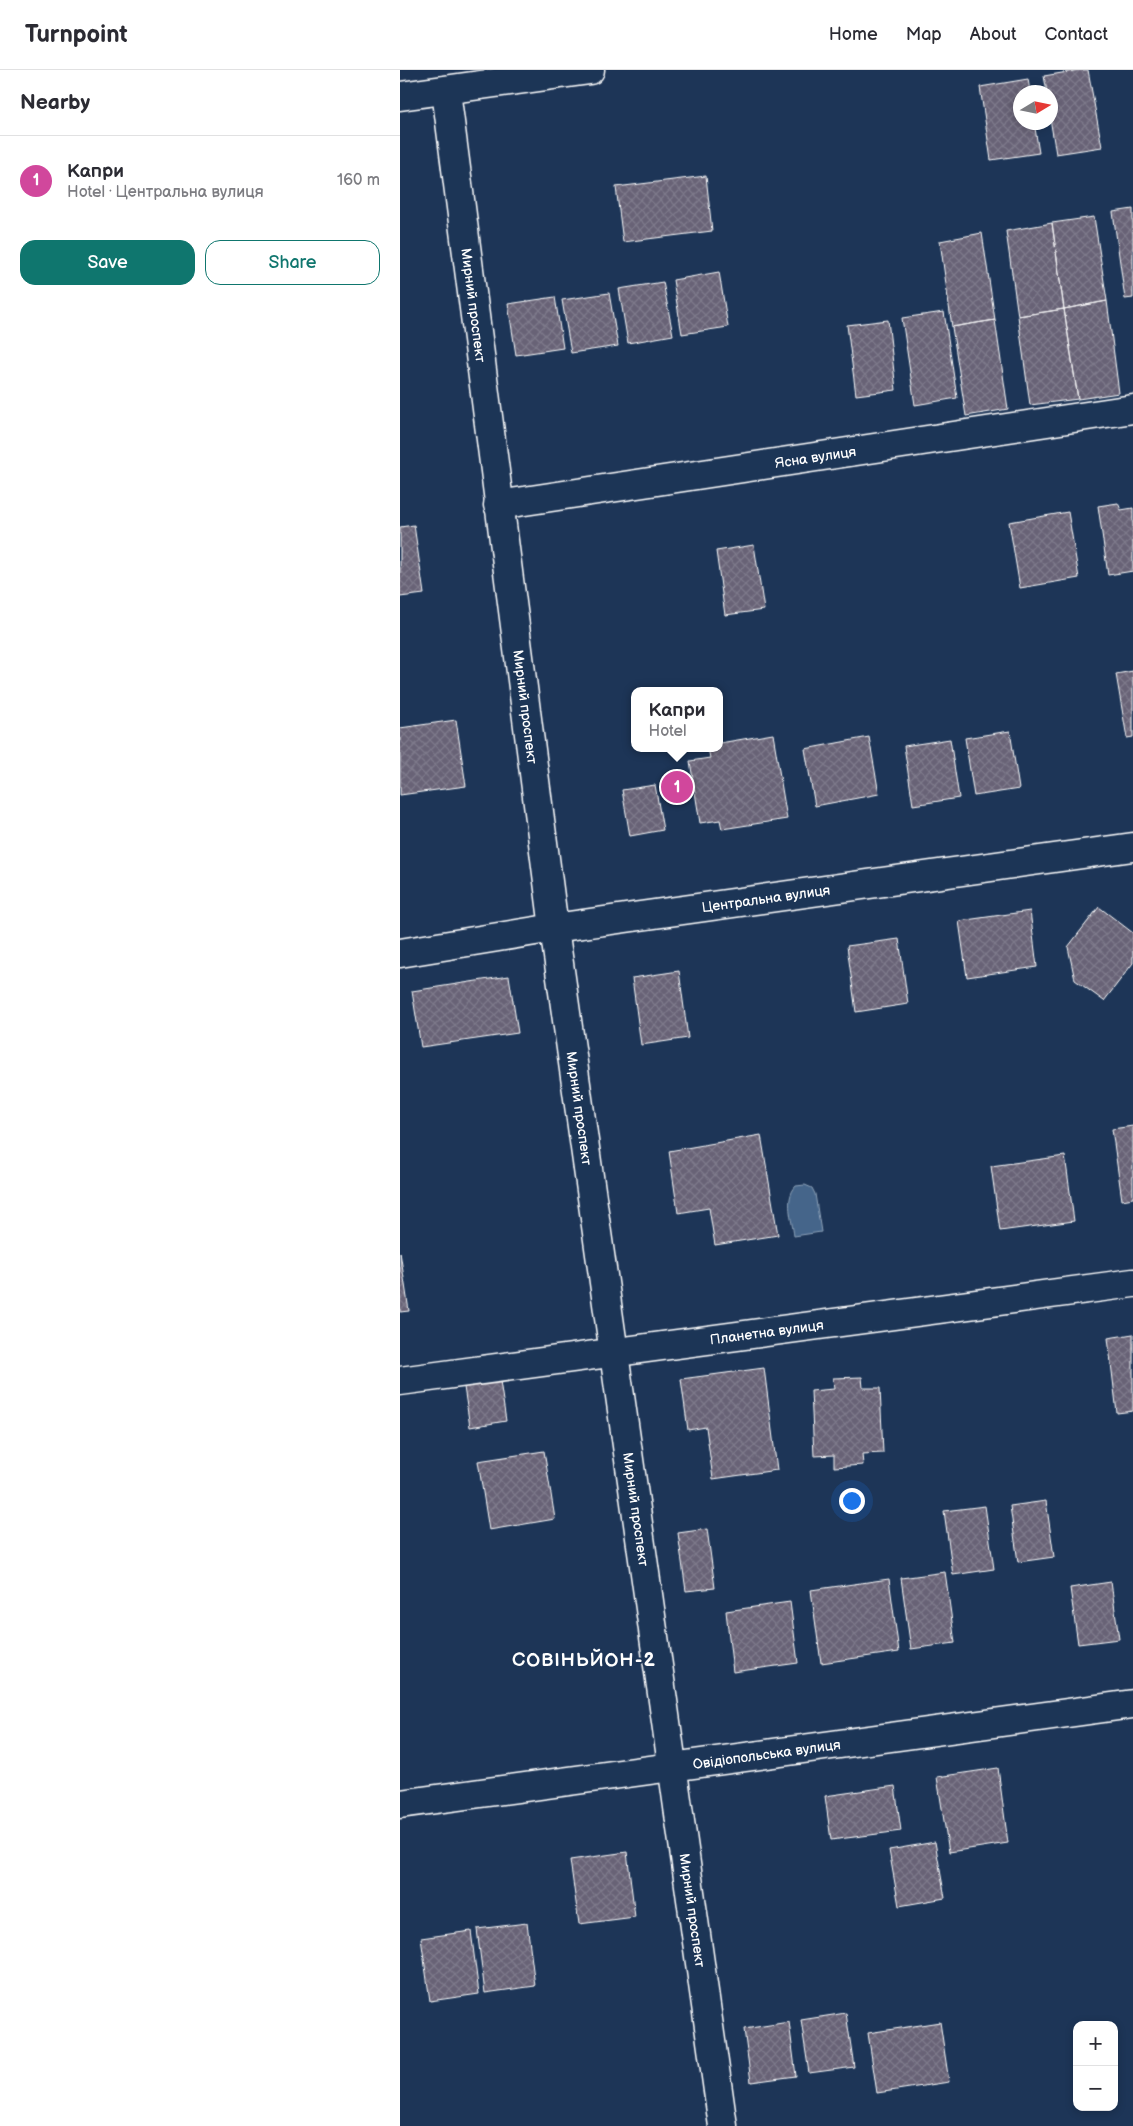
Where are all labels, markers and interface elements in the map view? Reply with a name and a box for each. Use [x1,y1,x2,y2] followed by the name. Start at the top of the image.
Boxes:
[25,20,128,49] text: Turnpoint
[829,24,878,45] text: Home
[906,24,942,45] text: Map
[970,24,1017,45] text: About
[1045,24,1108,45] text: Contact
[1013,85,1058,130] north arrow
[20,90,90,115] text: Nearby
[67,160,124,183] text: Капри
[33,171,39,190] text: 1
[337,171,380,190] text: 160 m
[67,183,264,202] text: Hotel · Центральна вулиця
[20,240,195,285] button: Save
[205,240,380,285] button: Share
[457,247,489,364] street label: Мирний проспект
[774,443,858,472] street label: Ясна вулиця
[509,649,541,766] street label: Мирний проспект
[631,687,723,752] popup
[649,699,705,722] text: Капри
[649,722,687,741] text: Hotel
[661,768,693,806] pin: 1
[701,881,832,916] street label: Центральна вулиця
[562,1050,595,1167] street label: Мирний проспект
[709,1316,825,1348] street label: Планетна вулиця
[619,1451,652,1568] street label: Мирний проспект
[839,1488,865,1514] your location
[512,1648,656,1672] district label: СОВІНЬЙОН-2
[692,1736,842,1773] street label: Овідіопольська вулиця
[676,1852,709,1969] street label: Мирний проспект
[1073,2021,1118,2111] map controls
[1073,2021,1118,2066] button: +
[1073,2066,1118,2111] button: −

